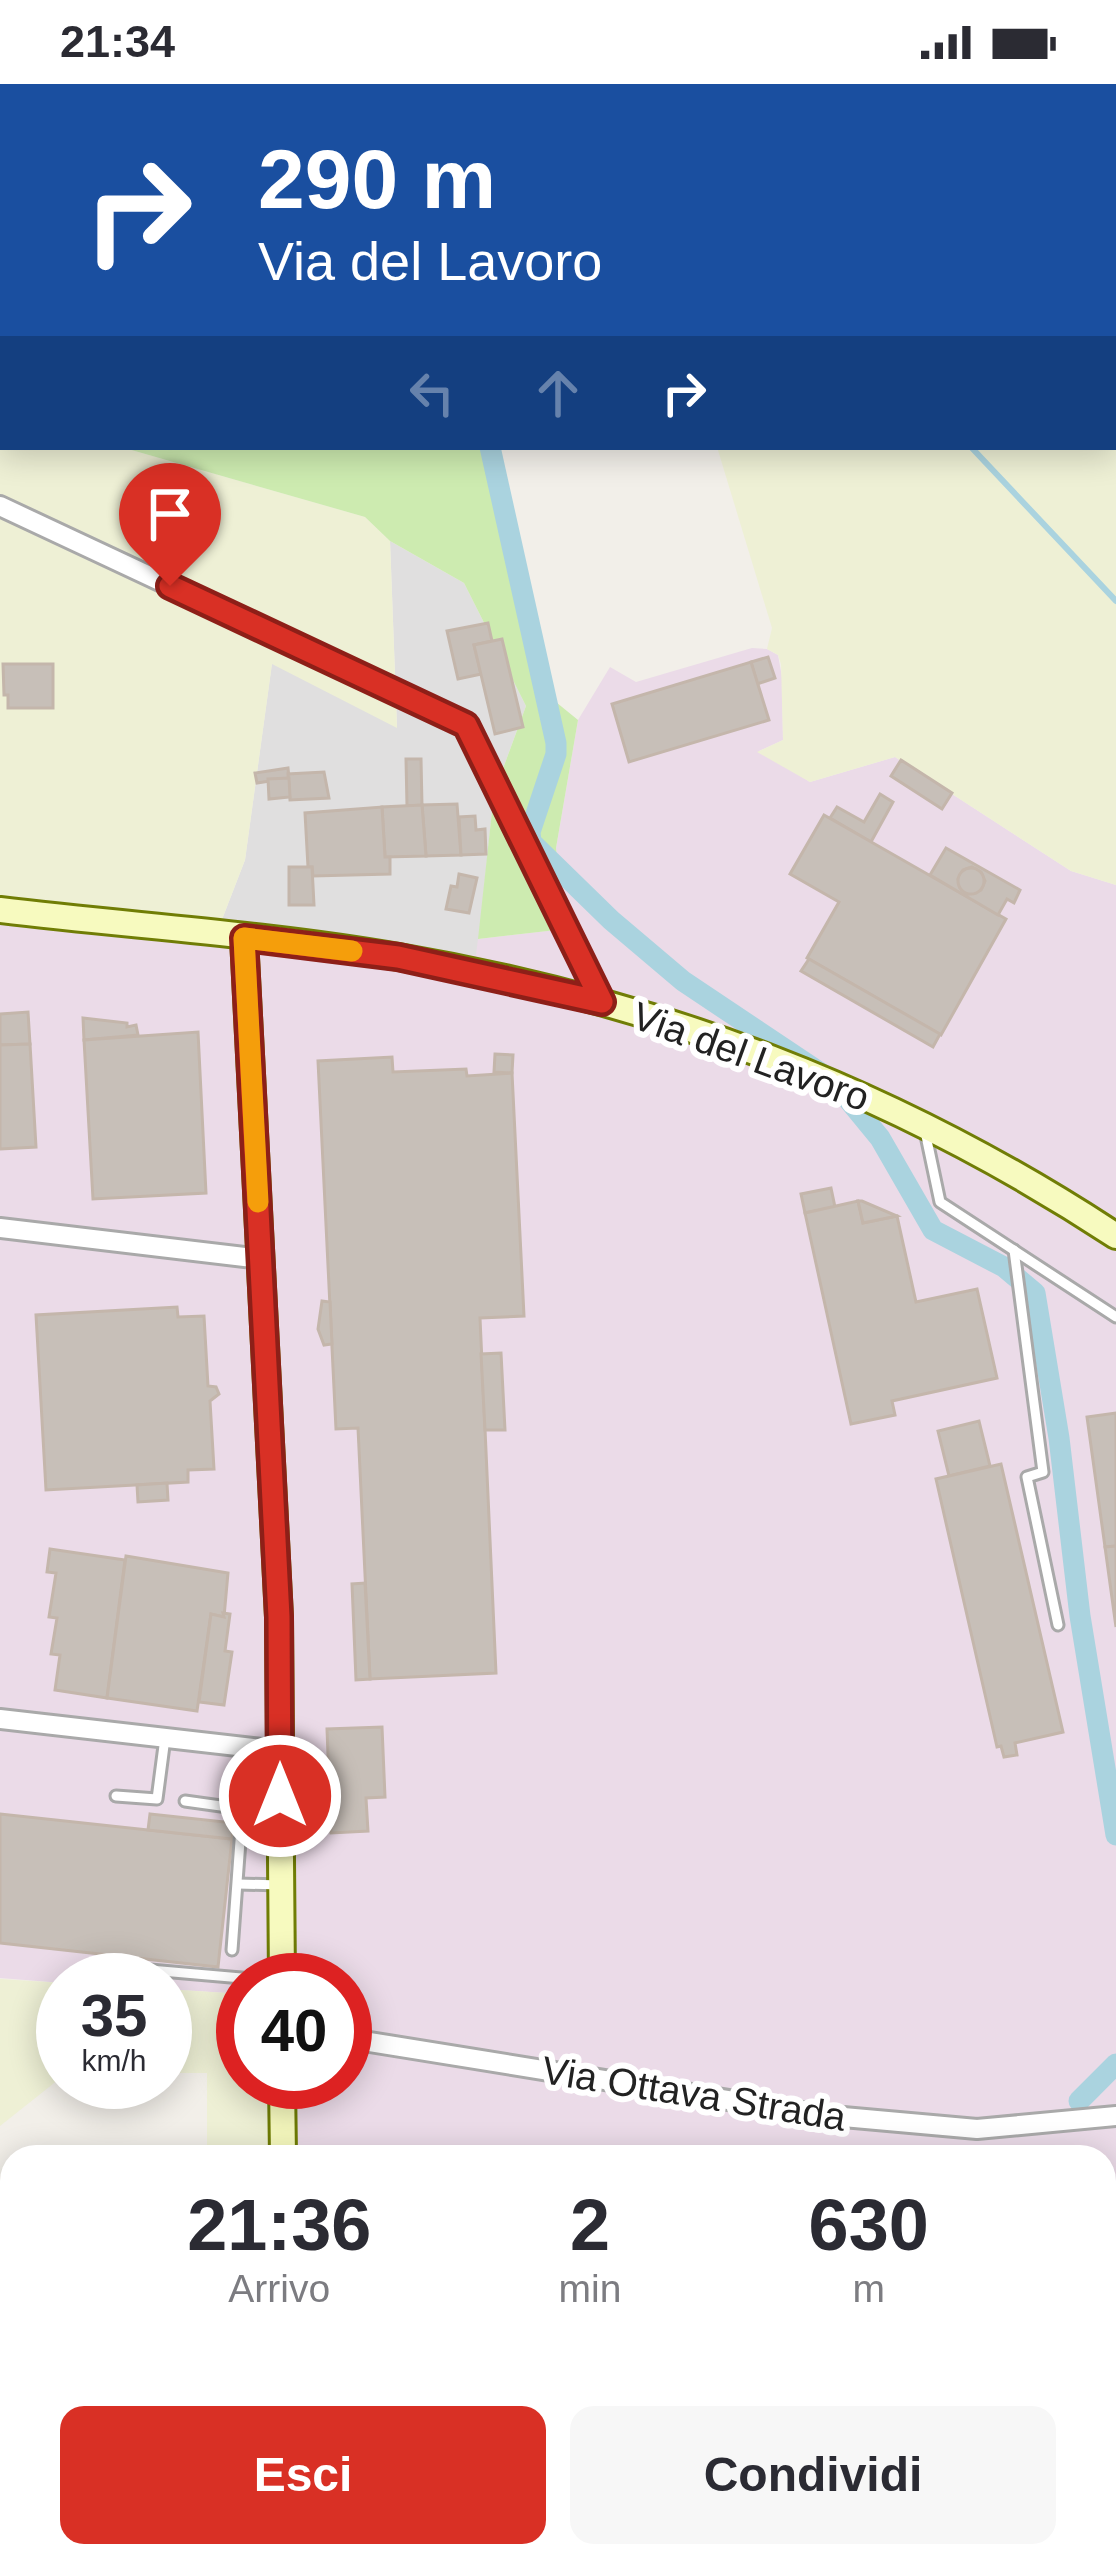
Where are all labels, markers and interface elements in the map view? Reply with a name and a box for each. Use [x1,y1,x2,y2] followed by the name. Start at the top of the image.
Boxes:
[60,16,175,67] text: 21:34
[60,132,216,288] icon: right
[258,132,496,226] text: 290 m
[258,231,602,291] text: Via del Lavoro
[399,360,465,426] icon: left
[525,360,591,426] icon: ahead
[651,360,717,426] icon: right
[119,463,221,586] pin
[137,481,203,547] icon: arrive
[627,994,875,1119] street label: Via del Lavoro
[217,1733,343,1859] position arrow
[216,1953,372,2109] speed limit sign: 40
[81,1982,147,2049] text: 35
[81,2044,147,2077] text: km/h
[539,2048,849,2139] street label: Via Ottava Strada
[187,2185,371,2265] text: 21:36
[570,2185,610,2265] text: 2
[809,2185,929,2265] text: 630
[228,2267,330,2310] text: Arrivo
[559,2267,621,2310] text: min
[852,2267,885,2310] text: m
[60,2406,546,2544] button: Esci
[570,2406,1056,2544] button: Condividi

